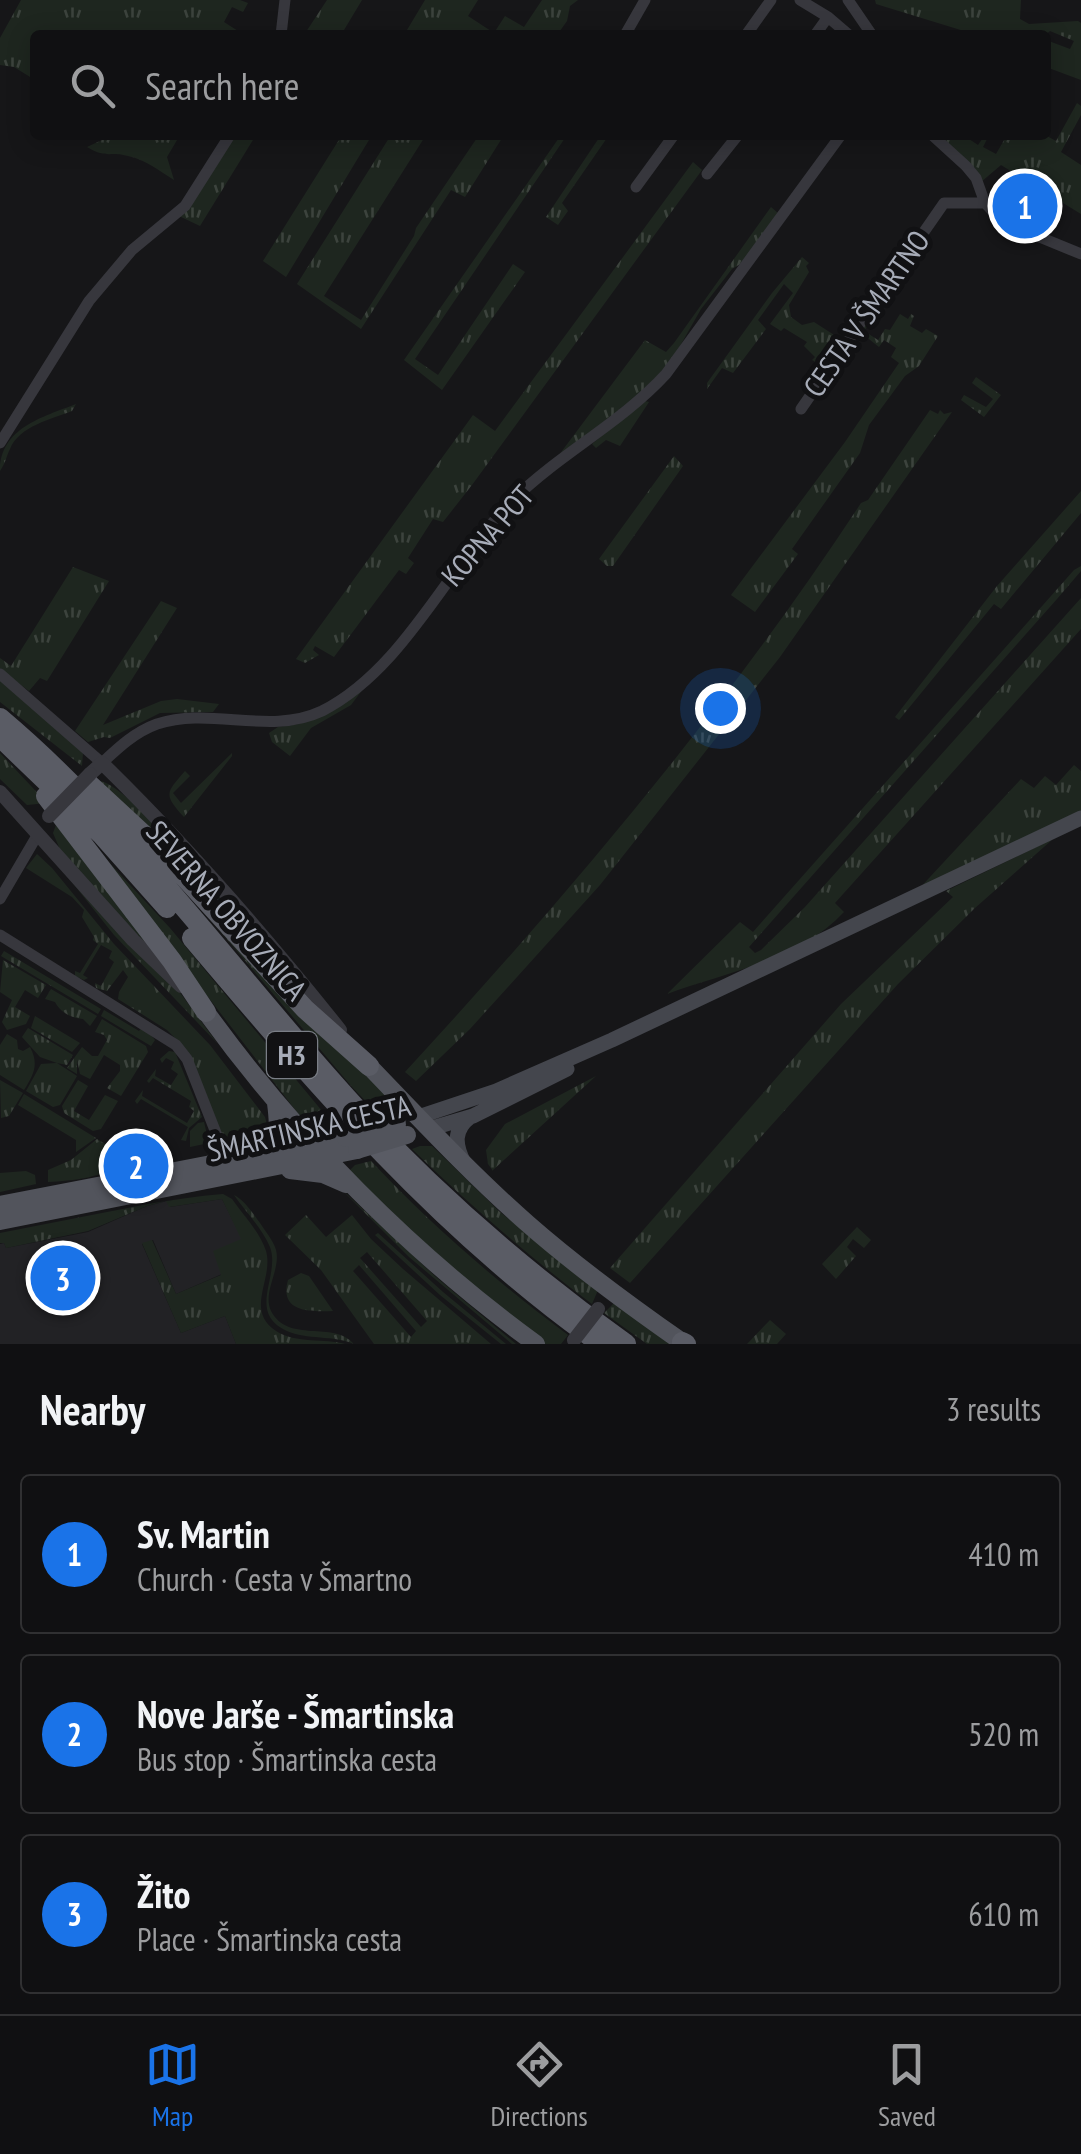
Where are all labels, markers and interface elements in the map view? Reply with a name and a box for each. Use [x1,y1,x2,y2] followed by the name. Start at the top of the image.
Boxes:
[30,30,1051,140] search box
[65,58,120,113] icon: search
[145,61,299,110] text: Search here
[992,168,1058,244] pin: 1
[794,222,938,404] street label: CESTA V ŠMARTNO
[432,476,542,594] street label: KOPNA POT
[695,683,746,734] your location
[138,812,316,1009] street label: SEVERNA OBVOZNICA
[267,1032,317,1078] road number: H3
[203,1085,415,1170] street label: ŠMARTINSKA CESTA
[104,1128,168,1204] pin: 2
[30,1240,96,1316] pin: 3
[40,1382,145,1437] text: Nearby
[946,1388,1041,1430] text: 3 results
[137,1509,270,1558] text: Sv. Martin
[67,1533,82,1575] text: 1
[968,1533,1039,1575] text: 410 m
[137,1558,412,1600] text: Church · Cesta v Šmartno
[137,1689,454,1738] text: Nove Jarše - Šmartinska
[67,1713,82,1755] text: 2
[968,1713,1039,1755] text: 520 m
[137,1738,437,1780] text: Bus stop · Šmartinska cesta
[137,1869,190,1918] text: Žito
[67,1893,82,1935] text: 3
[968,1893,1039,1935] text: 610 m
[137,1918,402,1960] text: Place · Šmartinska cesta
[145,2037,200,2134] tab: Map
[490,2037,588,2134] tab: Directions
[878,2037,936,2134] tab: Saved

